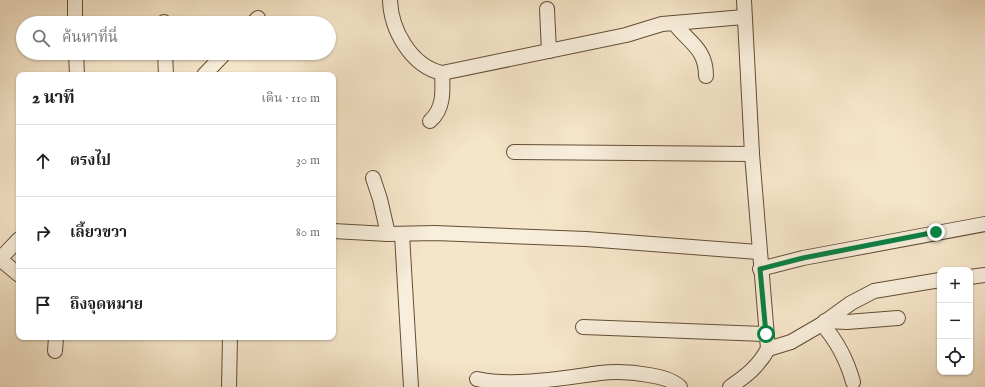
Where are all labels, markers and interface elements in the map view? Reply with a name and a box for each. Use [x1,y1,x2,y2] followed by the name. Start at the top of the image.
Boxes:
[16,16,336,60] search box
[30,27,52,49] icon: search
[62,28,118,47] text: ค้นหาที่นี่
[32,88,75,109] text: 2 นาที
[261,90,320,107] text: เดิน · 110 m
[32,150,54,172] icon: ahead
[70,151,111,170] text: ตรงไป
[296,152,320,169] text: 30 m
[32,222,54,244] icon: right
[70,223,127,242] text: เลี้ยวขวา
[927,223,945,241] route end
[296,224,320,241] text: 80 m
[937,267,973,375] map controls
[937,267,973,303] button: +
[32,294,54,316] icon: arrive
[70,295,143,314] text: ถึงจุดหมาย
[937,303,973,339] button: −
[757,325,775,343] route start
[937,339,973,375] button: locate

